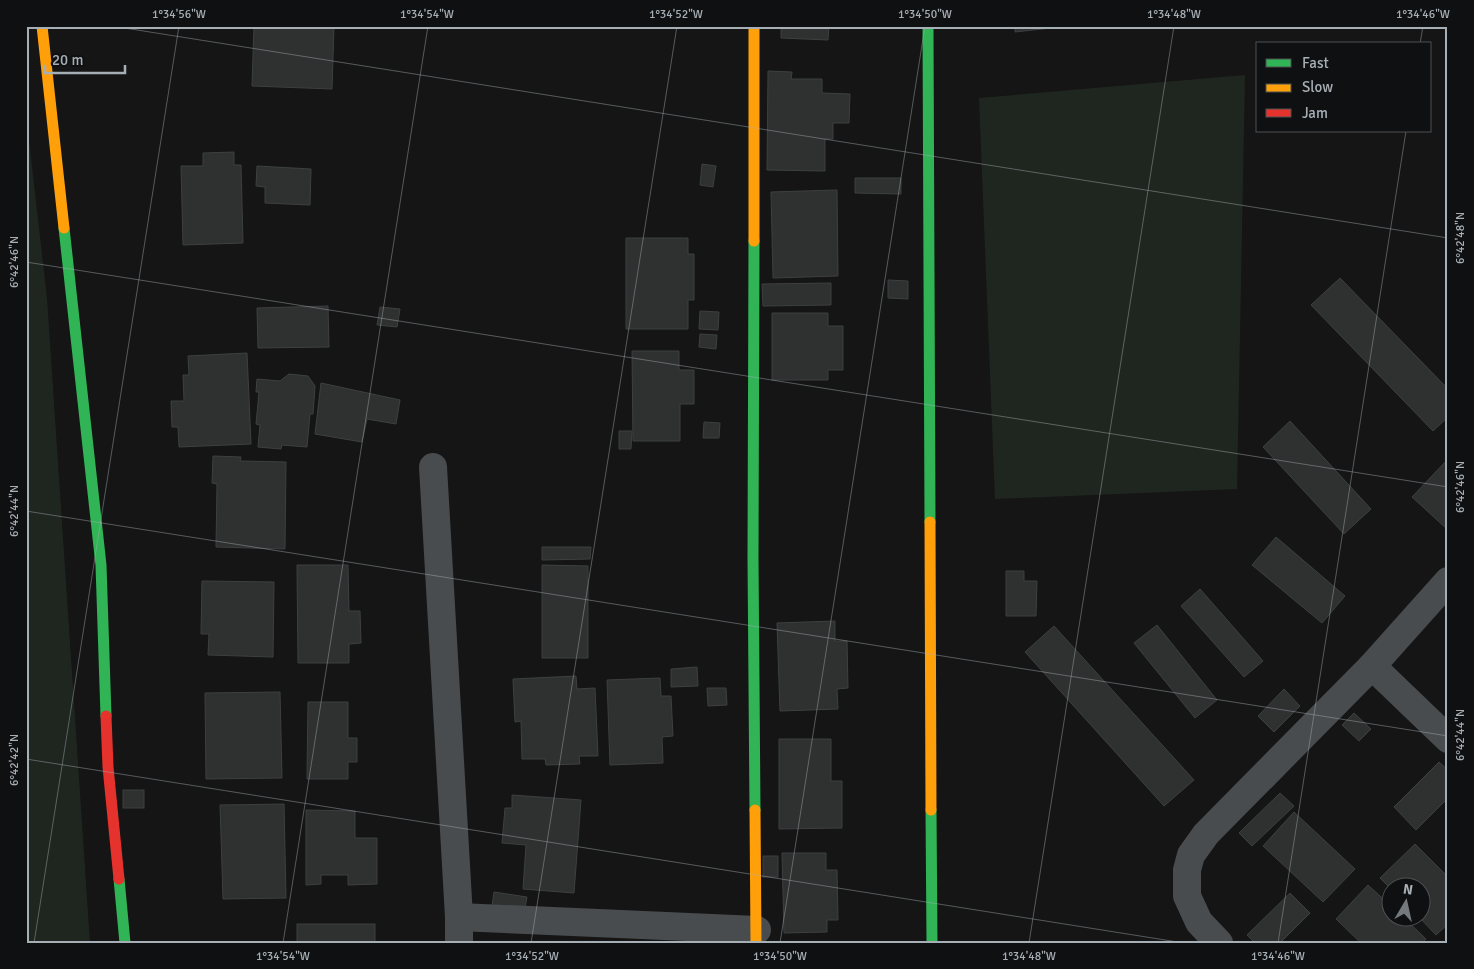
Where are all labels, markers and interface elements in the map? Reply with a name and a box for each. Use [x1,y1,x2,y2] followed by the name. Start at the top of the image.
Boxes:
[152,7,206,22] text: 1°34'56"W
[400,7,454,22] text: 1°34'54"W
[649,7,703,22] text: 1°34'52"W
[898,7,952,22] text: 1°34'50"W
[1147,7,1201,22] text: 1°34'48"W
[1396,7,1450,22] text: 1°34'46"W
[45,42,125,74] scale bar
[1256,42,1432,132] legend
[52,51,83,69] text: 20 m
[1302,54,1329,72] text: Fast
[1302,78,1333,96] text: Slow
[1302,104,1328,122] text: Jam
[1453,212,1468,264] text: 6°42'48"N
[7,236,22,288] text: 6°42'46"N
[1453,461,1468,513] text: 6°42'46"N
[7,485,22,537] text: 6°42'44"N
[1453,709,1468,761] text: 6°42'44"N
[7,734,22,786] text: 6°42'42"N
[1382,876,1432,926] north arrow
[1402,880,1414,899] text: N
[256,949,310,964] text: 1°34'54"W
[505,949,559,964] text: 1°34'52"W
[753,949,807,964] text: 1°34'50"W
[1002,949,1056,964] text: 1°34'48"W
[1251,949,1305,964] text: 1°34'46"W

